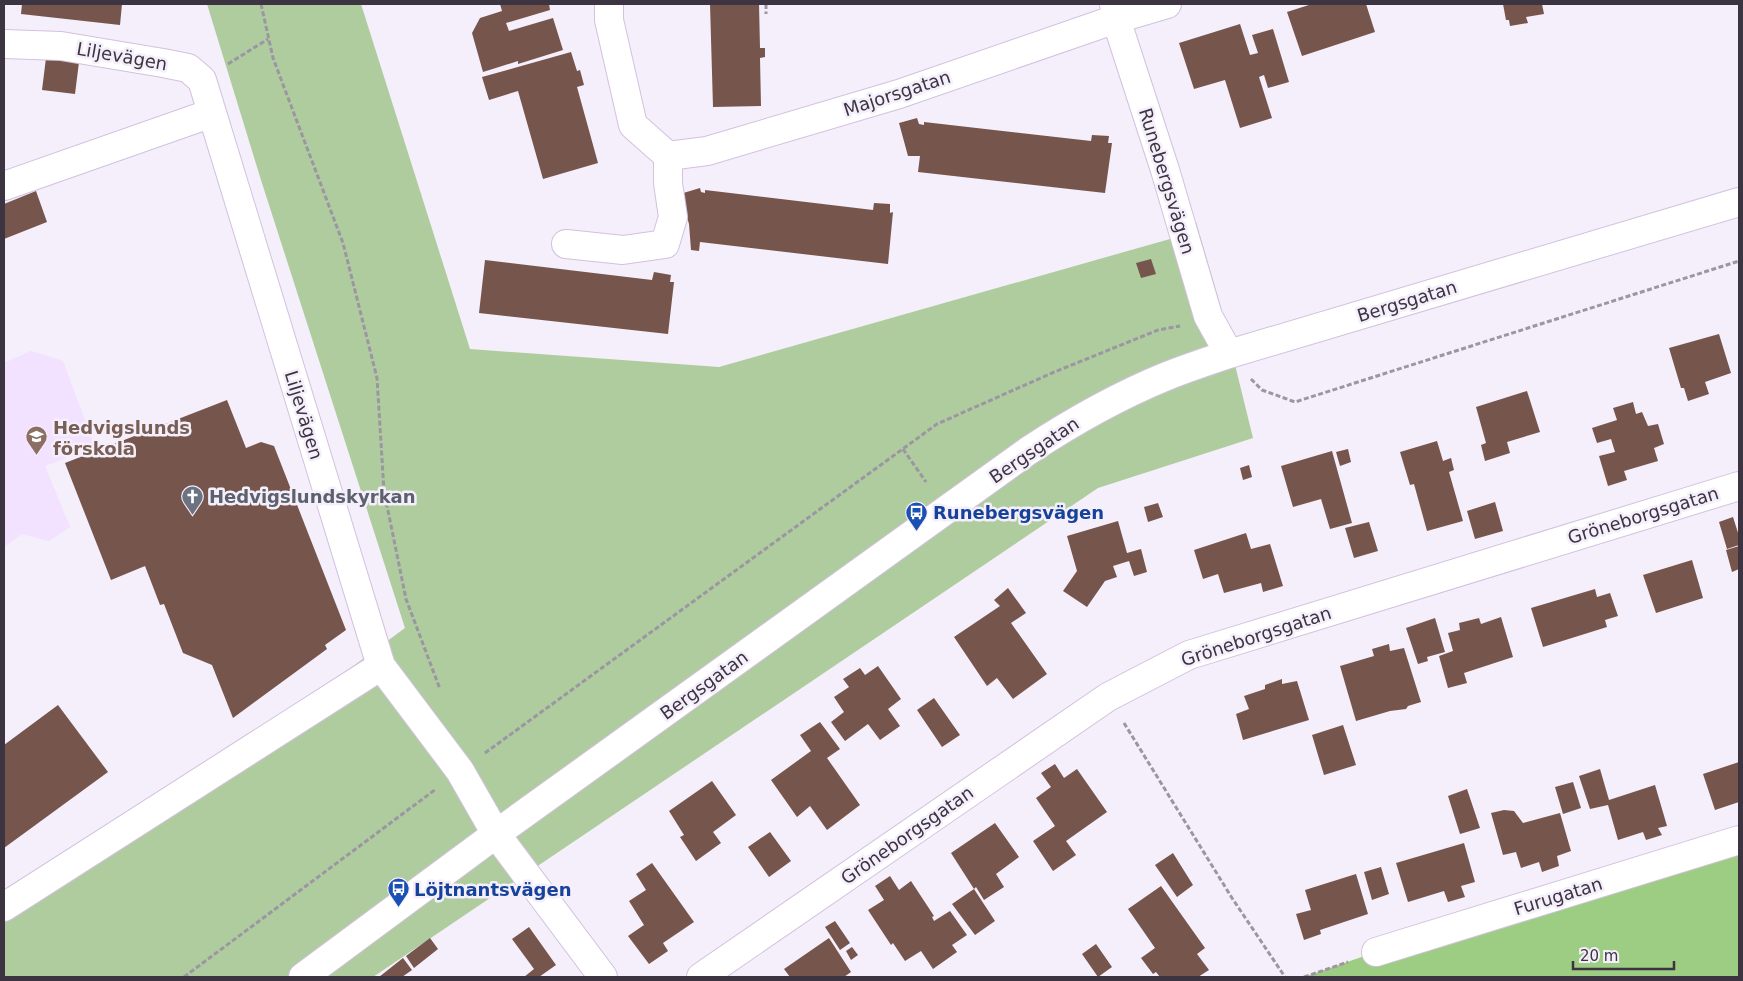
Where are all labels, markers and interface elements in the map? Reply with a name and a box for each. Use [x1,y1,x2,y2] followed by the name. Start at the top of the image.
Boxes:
[75,38,169,74] street label: Liljevägen
[841,66,953,120] street label: Majorsgatan
[1135,105,1199,257] street label: Runebergsvägen
[1355,276,1459,326] street label: Bergsgatan
[281,368,327,462] street label: Liljevägen
[985,412,1083,488] street label: Bergsgatan
[53,417,190,459] place label: Hedvigslunds förskola
[25,425,49,456] school or university icon: Hedvigslunds förskola
[1565,482,1721,548] street label: Gröneborgsgatan
[181,484,205,515] church icon: Hedvigslundskyrkan
[209,486,416,507] place label: Hedvigslundskyrkan
[905,500,929,531] bus stop icon: Runebergsvägen
[933,502,1104,523] place label: Runebergsvägen
[1178,602,1334,670] street label: Gröneborgsgatan
[656,646,752,724] street label: Bergsgatan
[837,781,977,889] street label: Gröneborgsgatan
[1511,873,1605,919] street label: Furugatan
[386,877,410,908] bus stop icon: Löjtnantsvägen
[414,879,572,900] place label: Löjtnantsvägen
[1573,938,1674,970] scale bar
[1580,947,1618,965] text: 20 m

